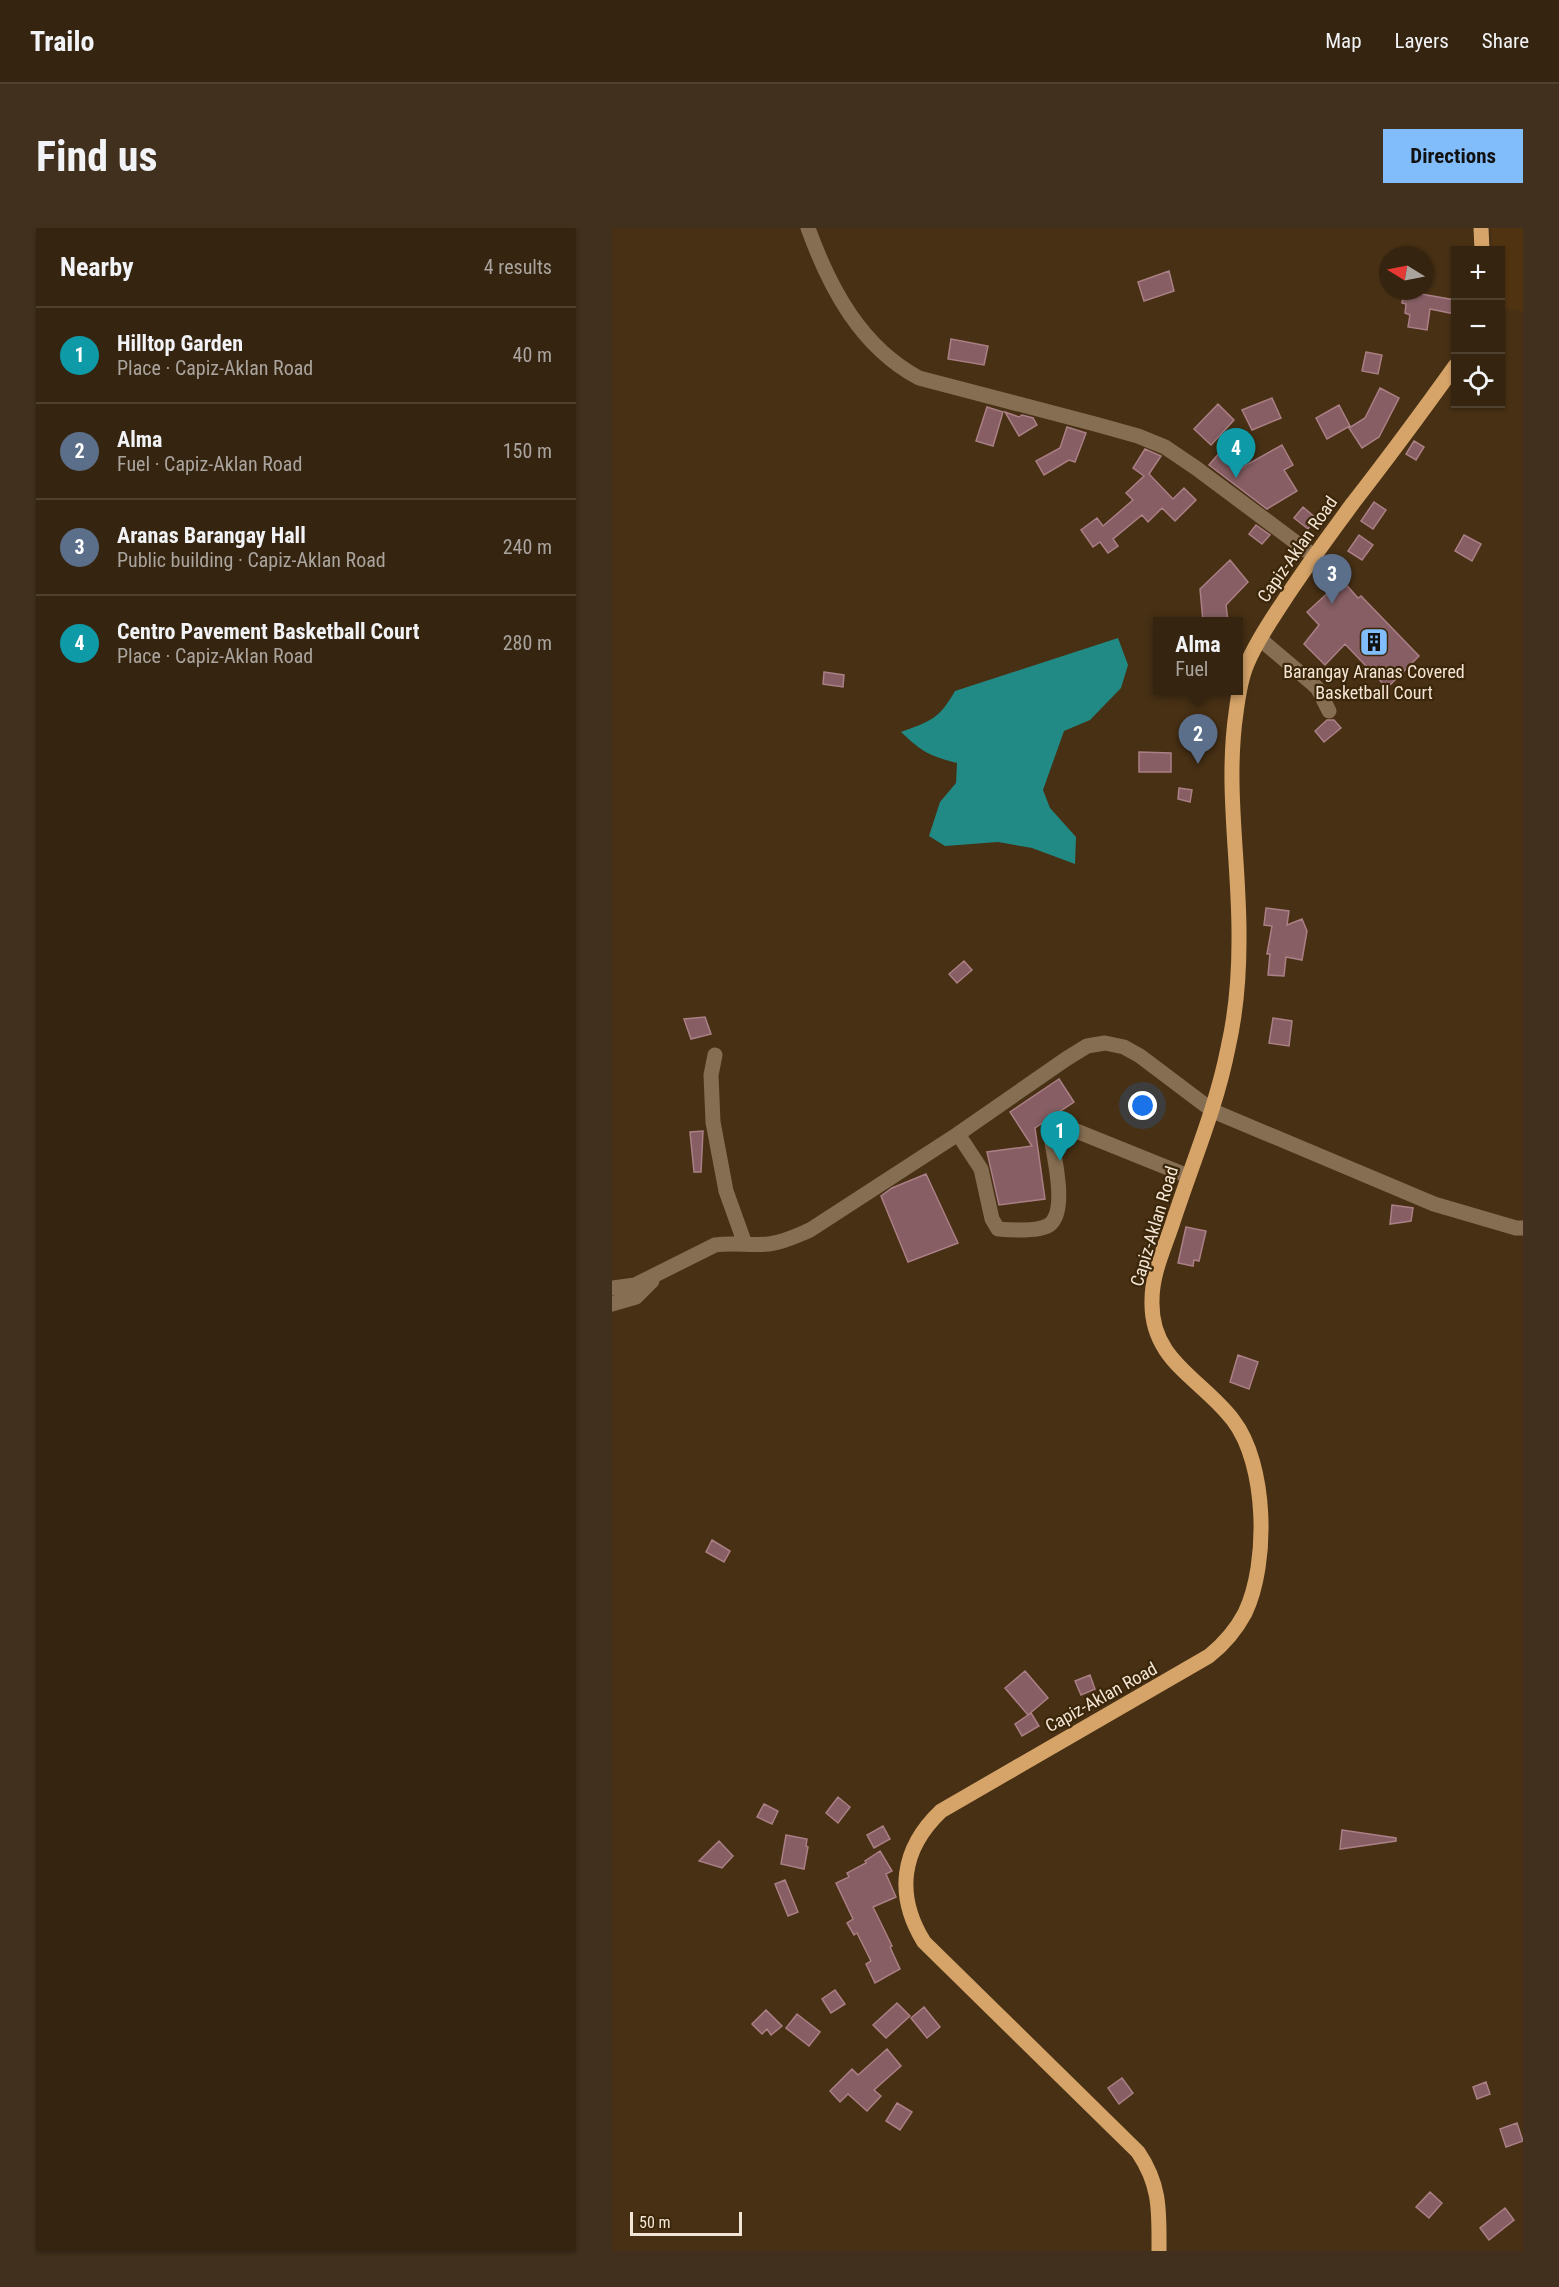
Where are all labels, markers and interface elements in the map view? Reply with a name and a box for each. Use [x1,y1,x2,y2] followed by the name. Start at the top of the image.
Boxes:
[30,25,94,58] text: Trailo
[1325,29,1362,53] text: Map
[1395,29,1449,53] text: Layers
[1482,29,1529,53] text: Share
[1383,129,1523,183] button: Directions
[36,132,157,181] text: Find us
[1379,246,1433,300] north arrow
[1451,246,1505,408] map controls
[1451,246,1505,300] button: +
[60,252,134,282] text: Nearby
[484,255,552,279] text: 4 results
[1451,300,1505,354] button: −
[117,331,243,356] text: Hilltop Garden
[74,343,85,367] text: 1
[513,343,552,367] text: 40 m
[1451,354,1505,408] button: locate
[117,356,313,380] text: Place · Capiz-Aklan Road
[117,427,162,452] text: Alma
[1216,428,1256,478] pin: 4
[74,439,85,463] text: 2
[503,439,552,463] text: 150 m
[117,452,302,476] text: Fuel · Capiz-Aklan Road
[1253,492,1341,606] street label: Capiz-Aklan Road
[117,523,306,548] text: Aranas Barangay Hall
[74,535,85,559] text: 3
[503,535,552,559] text: 240 m
[117,548,386,572] text: Public building · Capiz-Aklan Road
[1312,554,1352,604] pin: 3
[1153,617,1243,695] popup
[117,619,419,644] text: Centro Pavement Basketball Court
[1358,626,1390,658] building icon: Barangay Aranas Covered Basketball Court
[74,631,85,655] text: 4
[503,631,552,655] text: 280 m
[1175,632,1221,657] text: Alma
[117,644,313,668] text: Place · Capiz-Aklan Road
[1175,657,1208,681] text: Fuel
[1283,661,1465,703] place label: Barangay Aranas Covered Basketball Court
[1178,714,1218,764] pin: 2
[1128,1091,1157,1120] your location
[1040,1112,1080,1161] pin: 1
[1126,1163,1182,1289] street label: Capiz-Aklan Road
[1041,1658,1161,1736] street label: Capiz-Aklan Road
[630,2209,742,2236] scale bar
[639,2213,671,2232] text: 50 m

